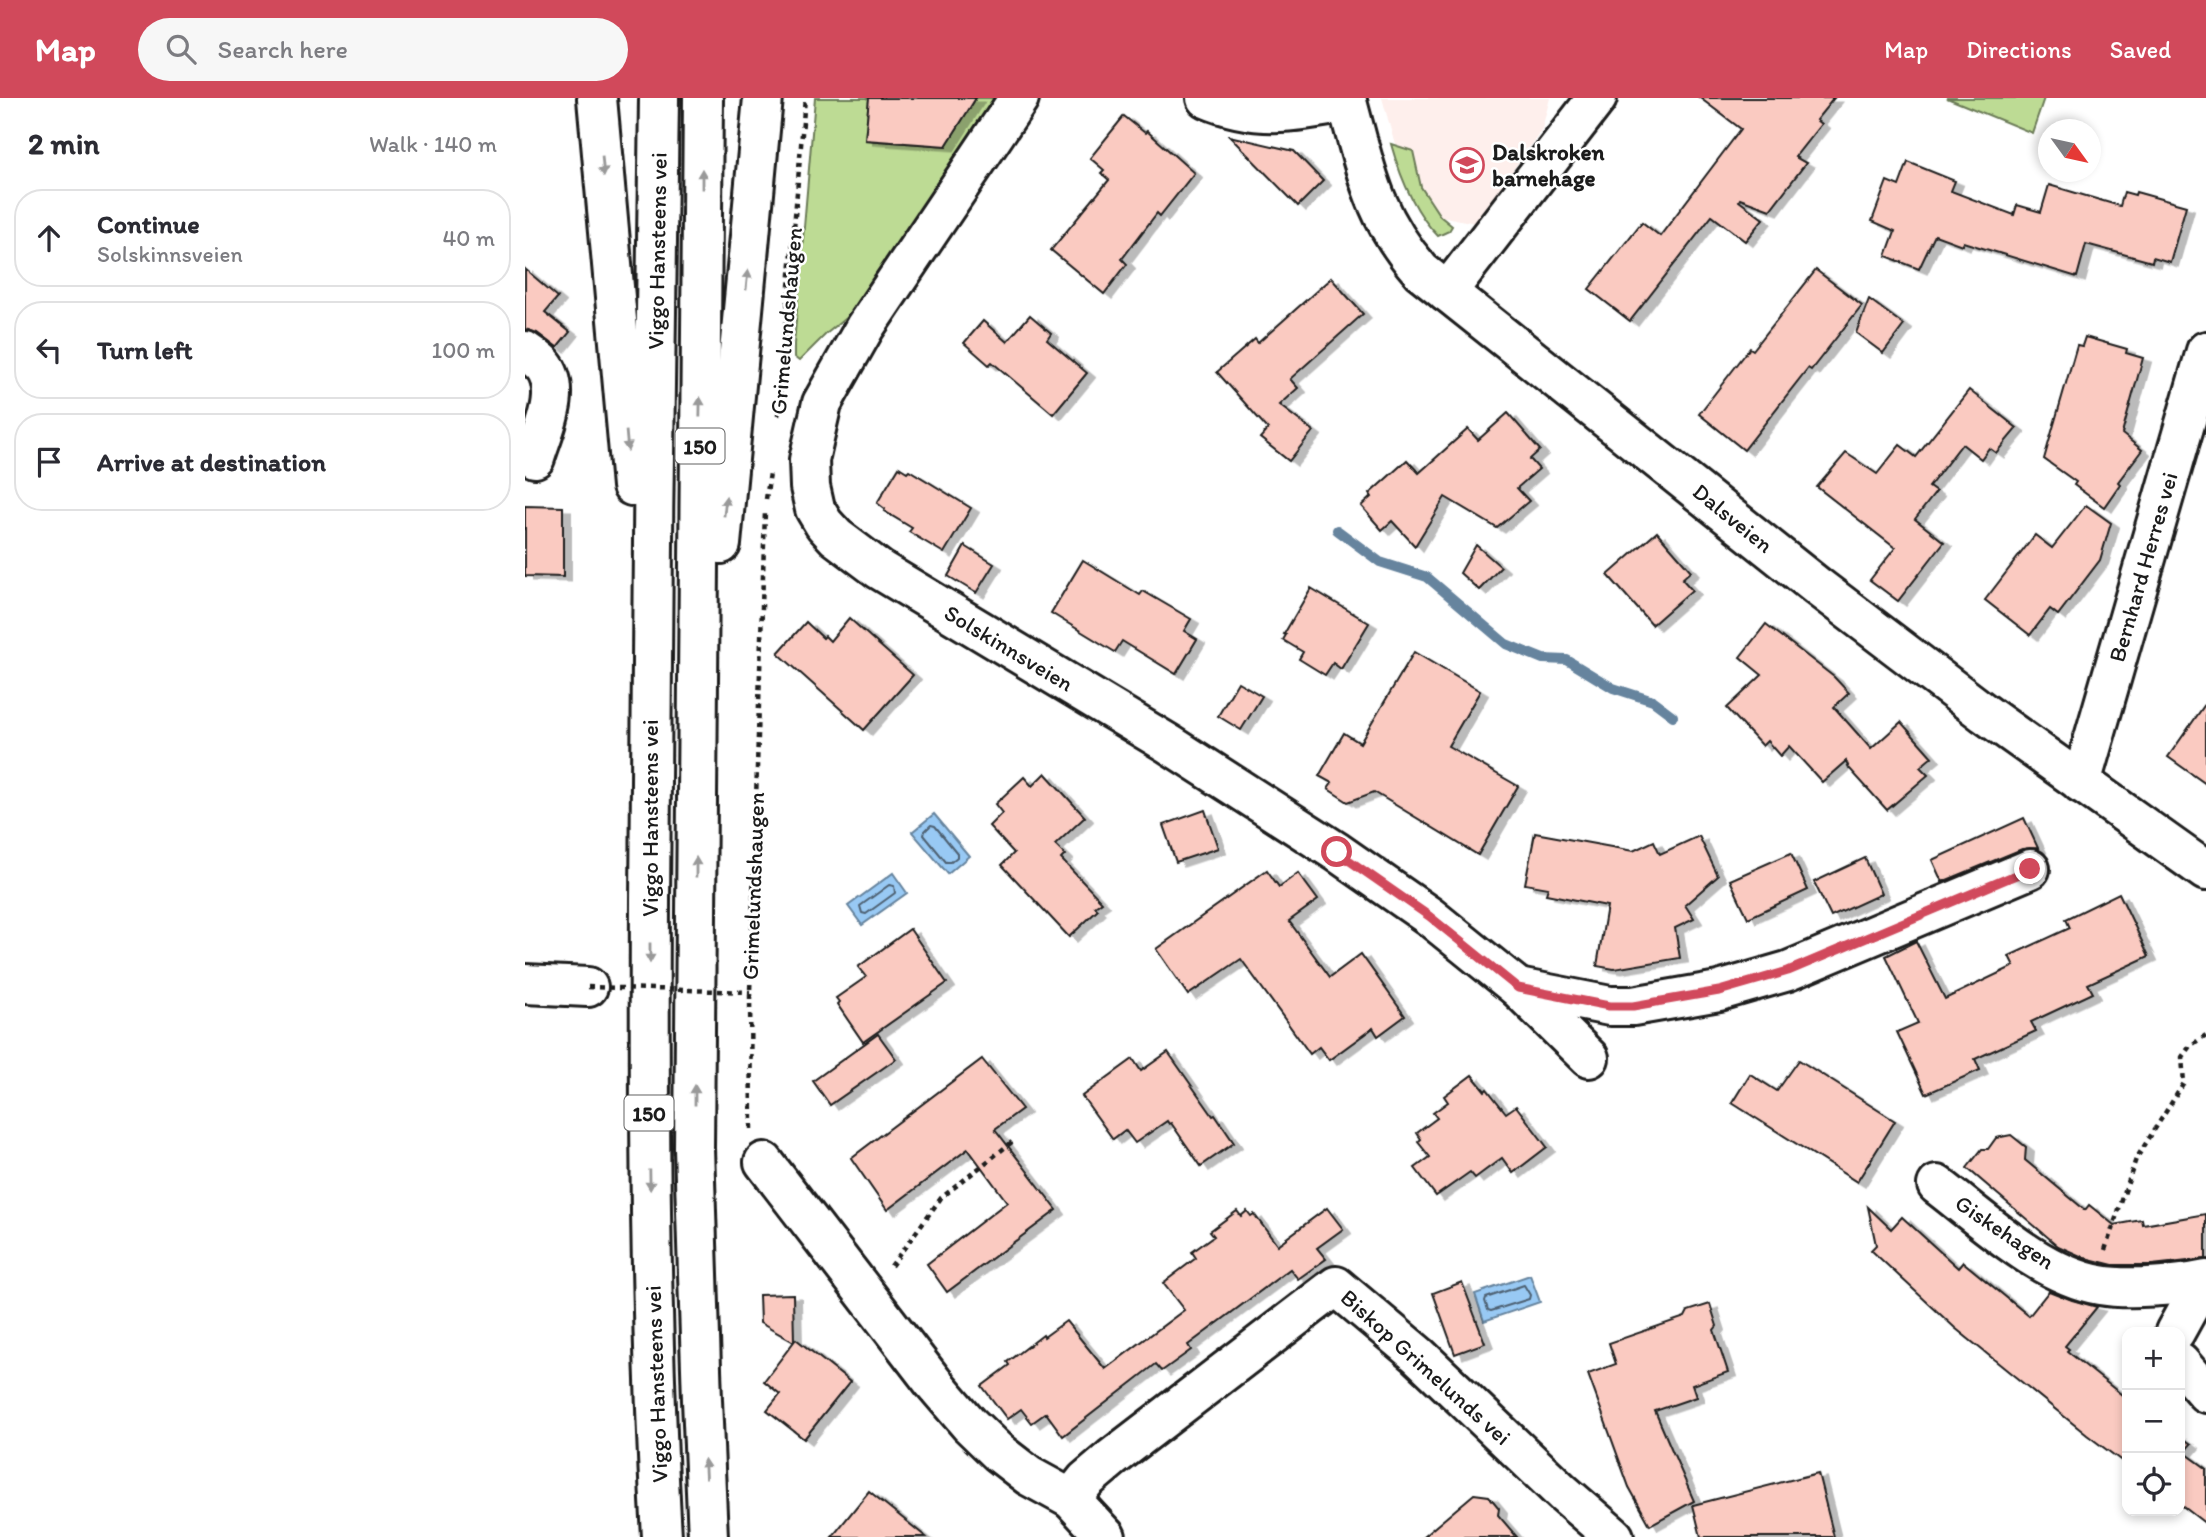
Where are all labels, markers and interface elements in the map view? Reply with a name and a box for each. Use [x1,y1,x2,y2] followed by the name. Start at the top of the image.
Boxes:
[138,18,628,81] search box
[35,30,96,69] text: Map
[162,30,200,68] icon: search
[218,33,348,65] text: Search here
[1884,35,1928,64] text: Map
[1966,35,2072,64] text: Directions
[2110,35,2171,64] text: Saved
[2038,119,2101,182] north arrow
[28,125,99,162] text: 2 min
[369,130,497,158] text: Walk · 140 m
[1492,138,1605,192] place label: Dalskroken barnehage
[1448,146,1486,184] school or university icon: Dalskroken barnehage
[641,152,673,350] street label: Viggo Hansteens vei
[598,155,609,177] one-way arrow
[696,168,708,190] one-way arrow
[97,208,200,240] text: Continue
[30,219,68,257] icon: ahead
[442,224,495,252] text: 40 m
[764,226,808,416] street label: Grimelundshaugen
[97,240,243,268] text: Solskinnsveien
[742,269,753,291] one-way arrow
[30,331,68,369] icon: left
[97,334,193,366] text: Turn left
[431,336,495,364] text: 100 m
[694,396,706,418] one-way arrow
[675,428,725,464] road number: 150
[622,431,633,453] one-way arrow
[30,443,68,481] icon: arrive
[97,446,326,478] text: Arrive at destination
[2102,469,2184,665] street label: Bernhard Herres vei
[1687,477,1779,559] street label: Dalsveien
[720,495,731,517] one-way arrow
[939,598,1079,698] street label: Solskinnsveien
[636,719,664,917] street label: Viggo Hansteens vei
[736,792,770,980] street label: Grimelundshaugen
[1321,836,1352,867] route start
[2014,853,2045,884] route end
[690,856,702,878] one-way arrow
[644,942,656,964] one-way arrow
[689,1083,701,1105] one-way arrow
[625,1096,673,1130] road number: 150
[644,1170,656,1192] one-way arrow
[1950,1189,2060,1275] street label: Giskehagen
[1335,1283,1517,1451] street label: Biskop Grimelunds vei
[639,1285,673,1483] street label: Viggo Hansteens vei
[2122,1327,2185,1516] map controls
[2122,1327,2185,1390] button: +
[2122,1390,2185,1453] button: −
[2122,1453,2185,1516] button: locate
[699,1458,710,1480] one-way arrow

